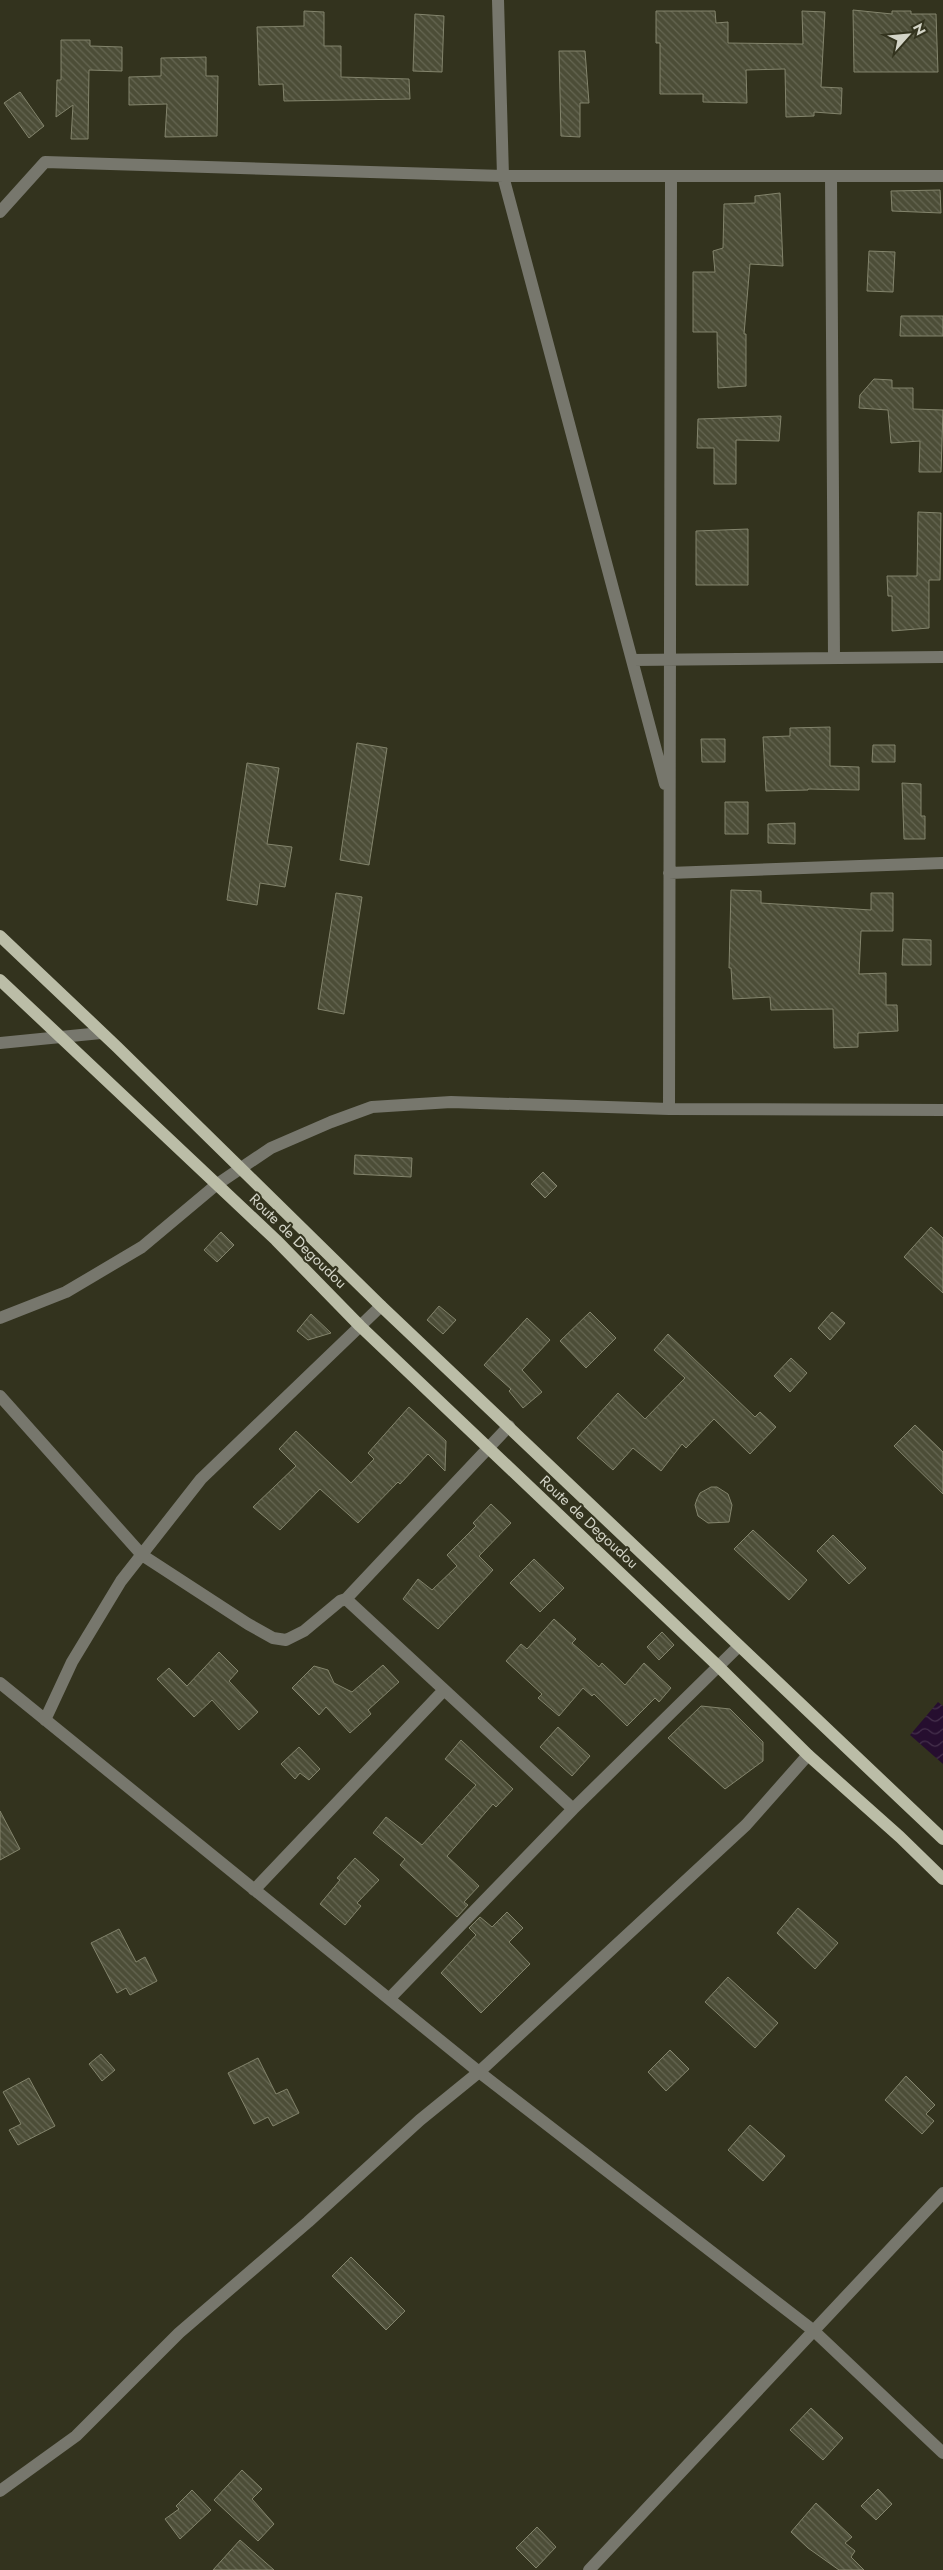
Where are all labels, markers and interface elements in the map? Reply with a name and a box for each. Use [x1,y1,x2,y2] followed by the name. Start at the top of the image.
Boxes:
[883,10,933,60] north arrow
[908,20,931,39] text: N
[244,1189,352,1293] street label: Route de Degoudou
[535,1470,643,1574] street label: Route de Degoudou

